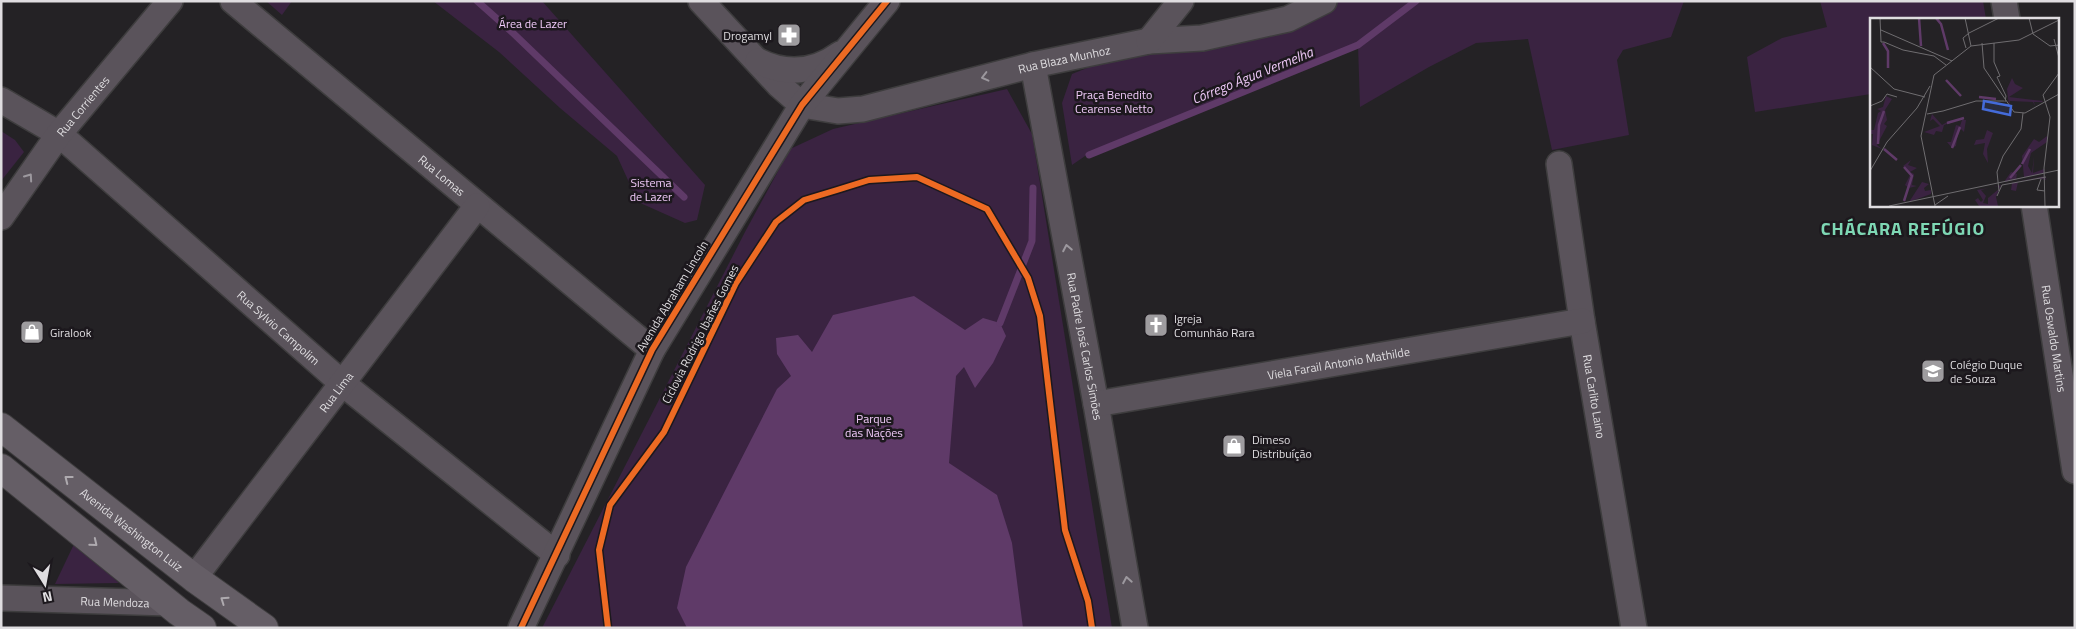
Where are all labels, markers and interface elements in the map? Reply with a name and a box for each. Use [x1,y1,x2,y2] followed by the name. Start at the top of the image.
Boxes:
[499,14,567,33] park label: Área de Lazer
[1870,18,2058,206] inset map
[776,22,802,48] pharmacy icon: Drogamyl
[723,26,772,45] place label: Drogamyl
[1016,40,1112,78] street label: Rua Blaza Munhoz
[1188,41,1317,109] water label: Córrego Água Vermelha
[51,71,114,140] street label: Rua Corrientes
[981,71,990,82] one-way arrow
[1075,85,1153,118] park label: Praça Benedito Cearense Netto
[414,150,470,201] street label: Rua Lomas
[630,173,672,206] park label: Sistema de Lazer
[23,174,32,183] one-way arrow
[1821,215,1985,242] district label: CHÁCARA REFÚGIO
[631,237,713,355] street label: Avenida Abraham Lincoln
[1062,243,1073,252] one-way arrow
[657,261,744,407] street label: Ciclovia Rodrigo Ibañes Gomes
[1062,271,1108,422] street label: Rua Padre José Carlos Simões
[2037,283,2072,394] street label: Rua Oswaldo Martins
[233,285,325,369] street label: Rua Sylvio Campolim
[1174,309,1255,342] place label: Igreja Comunhão Rara
[1143,312,1169,338] church icon: Igreja Comunhão Rara
[19,319,45,345] shop icon: Giralook
[50,323,92,342] place label: Giralook
[1266,341,1411,384] street label: Viela Farail Antonio Mathilde
[1578,353,1611,440] street label: Rua Carlito Laino
[1950,355,2022,388] place label: Colégio Duque de Souza
[1920,358,1946,384] school or university icon: Colégio Duque de Souza
[314,367,357,416] street label: Rua Lima
[845,409,903,442] park label: Parque das Nações
[1252,430,1312,463] place label: Dimeso Distribuíção
[1221,433,1247,459] shop icon: Dimeso Distribuíção
[65,477,74,485] one-way arrow
[76,483,187,576] street label: Avenida Washington Luiz
[88,537,97,545] one-way arrow
[20,559,70,609] north arrow
[1122,575,1132,584] one-way arrow
[41,586,54,608] text: N
[80,591,150,612] street label: Rua Mendoza
[221,597,230,606] one-way arrow

